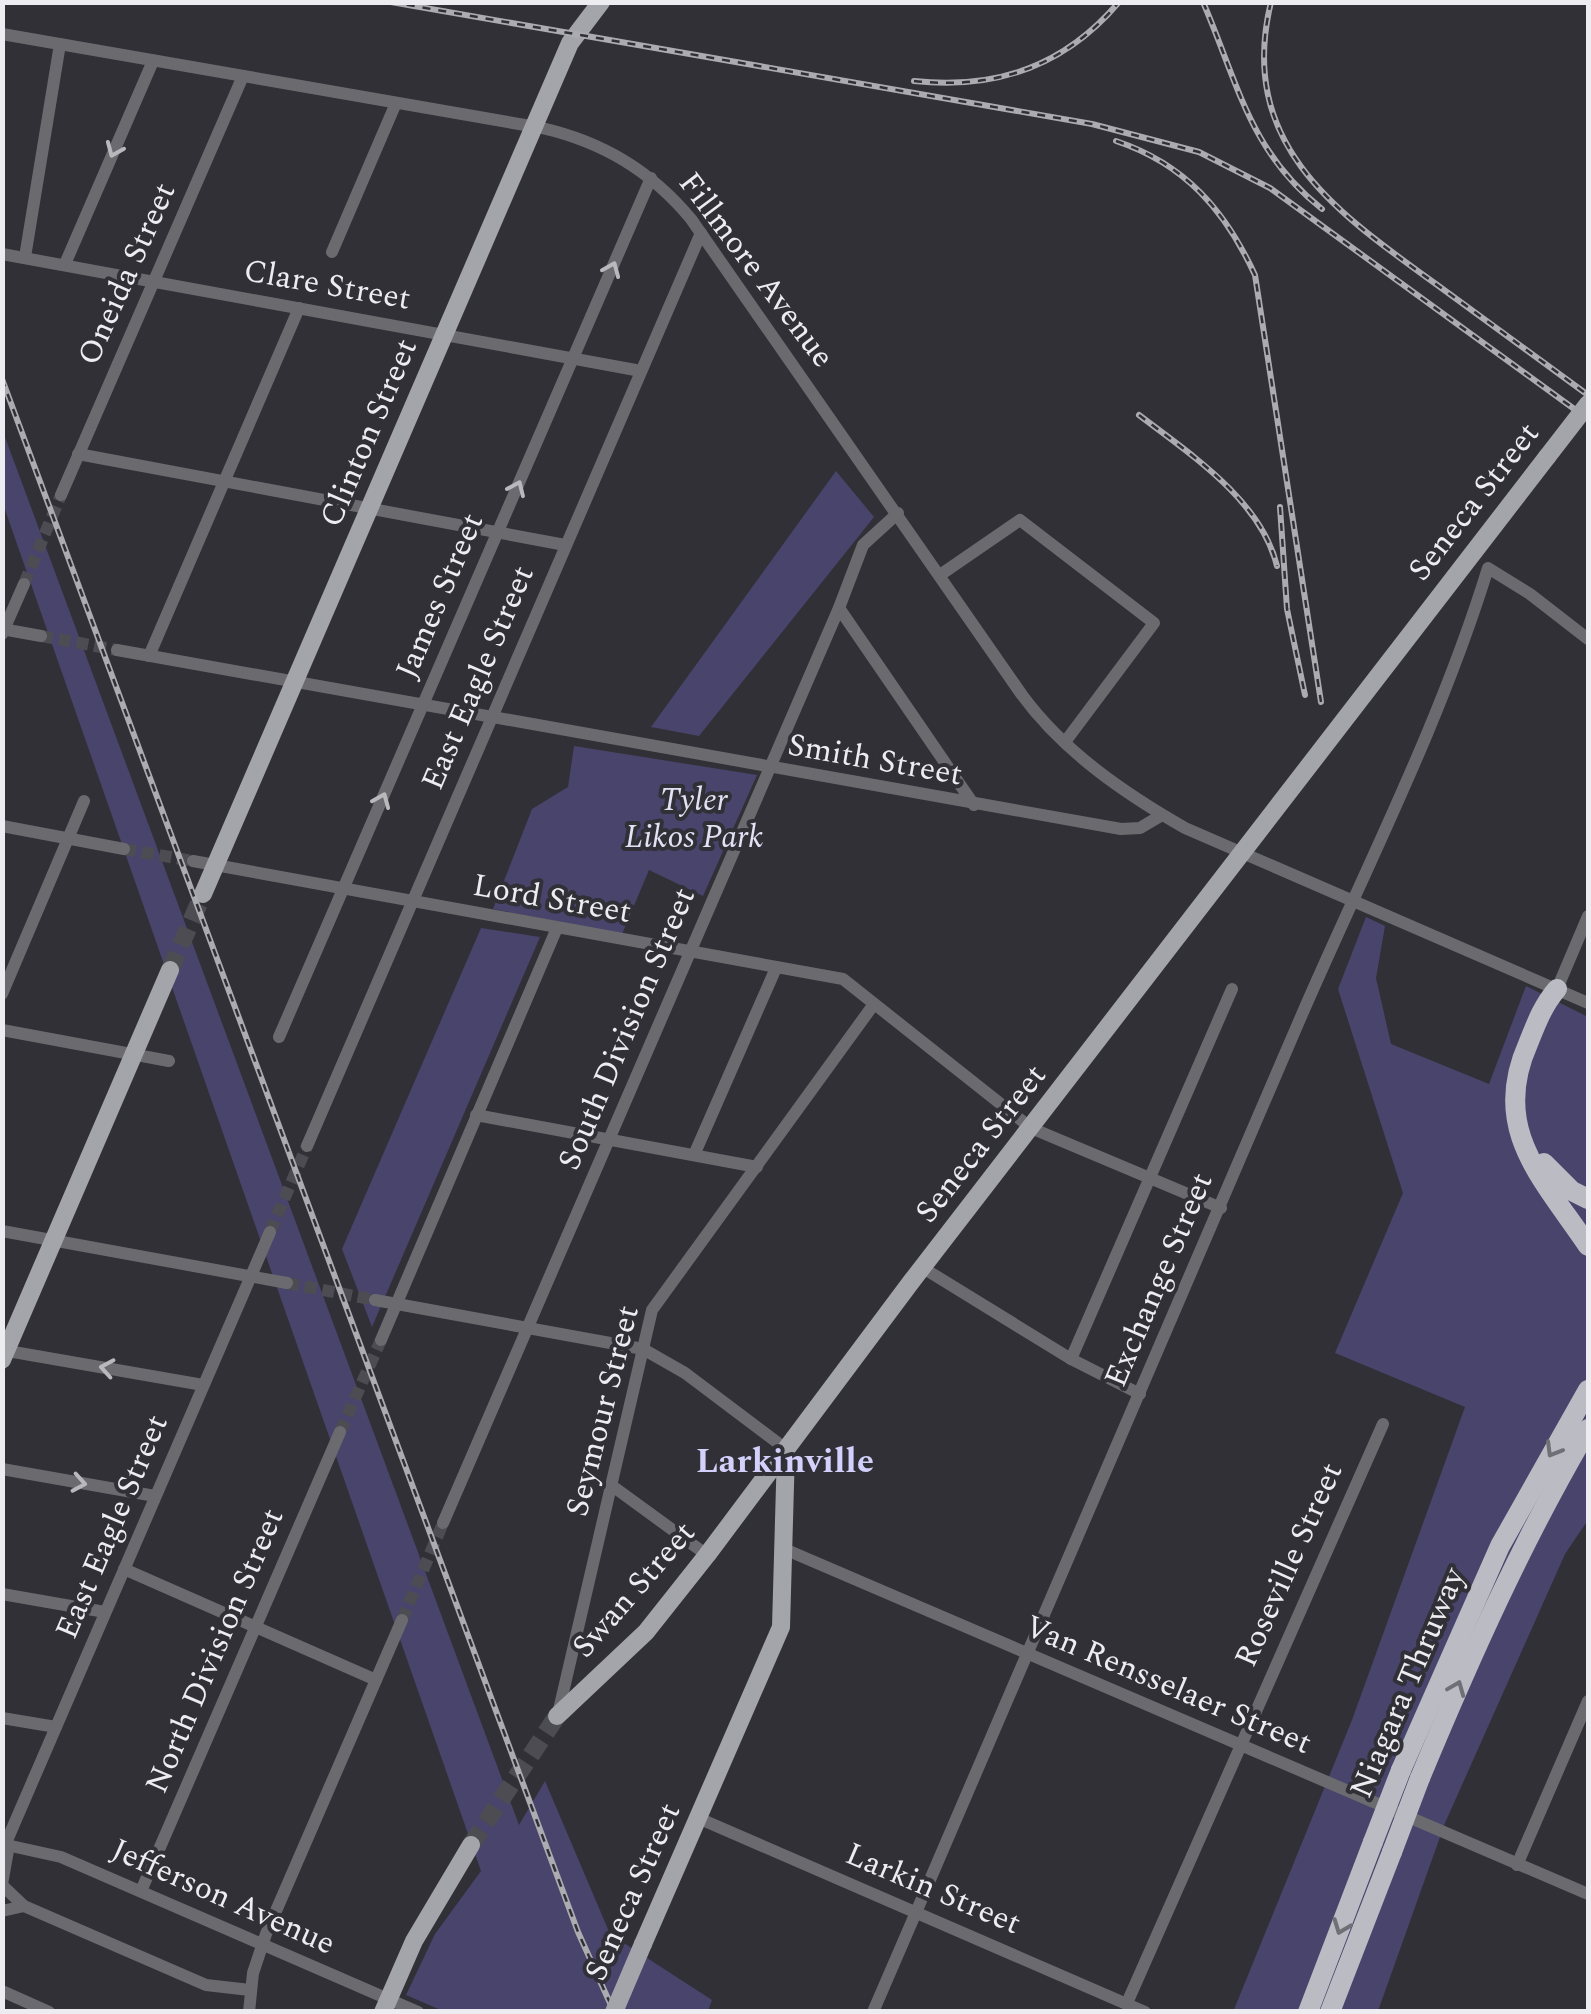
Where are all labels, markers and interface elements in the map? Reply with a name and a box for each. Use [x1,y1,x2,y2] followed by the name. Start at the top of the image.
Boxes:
[106,140,126,158] one-way arrow
[666,161,846,379] street label: Fillmore Avenue
[65,175,189,373] street label: Oneida Street
[240,246,414,324] street label: Clare Street
[600,261,620,279] one-way arrow
[307,331,431,535] street label: Clinton Street
[1396,412,1552,592] street label: Seneca Street
[505,480,525,498] one-way arrow
[383,505,497,687] street label: James Street
[409,558,547,798] street label: East Eagle Street
[784,721,966,799] street label: Smith Street
[625,776,763,862] park label: Tyler Likos Park
[370,792,390,810] one-way arrow
[469,861,635,937] street label: Lord Street
[545,880,709,1178] street label: South Division Street
[903,1054,1059,1234] street label: Seneca Street
[1092,1165,1226,1395] street label: Exchange Street
[553,1300,653,1522] street label: Seymour Street
[99,1358,116,1379] one-way arrow
[43,1407,181,1647] street label: East Eagle Street
[696,1435,874,1488] district label: Larkinville
[1546,1439,1565,1457] one-way arrow
[1222,1455,1356,1675] street label: Roseville Street
[71,1472,87,1493] one-way arrow
[133,1501,297,1801] street label: North Division Street
[560,1511,708,1669] street label: Swan Street
[1337,1559,1479,1806] street label: Niagara Thruway
[1017,1602,1319,1768] street label: Van Rensselaer Street
[1446,1680,1466,1698] one-way arrow
[572,1795,694,1989] street label: Seneca Street
[103,1826,343,1968] street label: Jefferson Avenue
[838,1830,1028,1948] street label: Larkin Street
[1332,1917,1353,1934] one-way arrow

